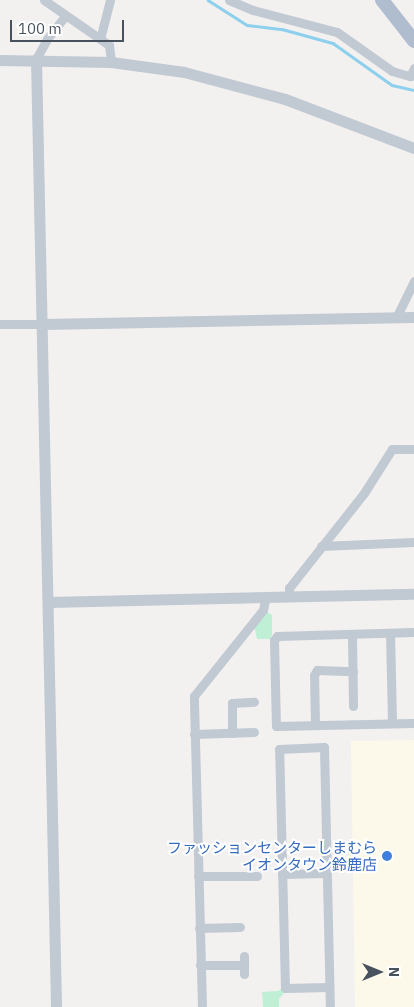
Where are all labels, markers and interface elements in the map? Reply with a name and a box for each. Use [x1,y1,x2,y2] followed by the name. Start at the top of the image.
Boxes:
[12,10,126,42] scale bar
[18,19,62,38] text: 100 m
[167,838,377,873] place label: ファッションセンターしまむら イオンタウン鈴鹿店
[381,850,393,862] marker: ファッションセンターしまむら イオンタウン鈴鹿店
[354,947,404,997] north arrow
[385,967,403,977] text: N

